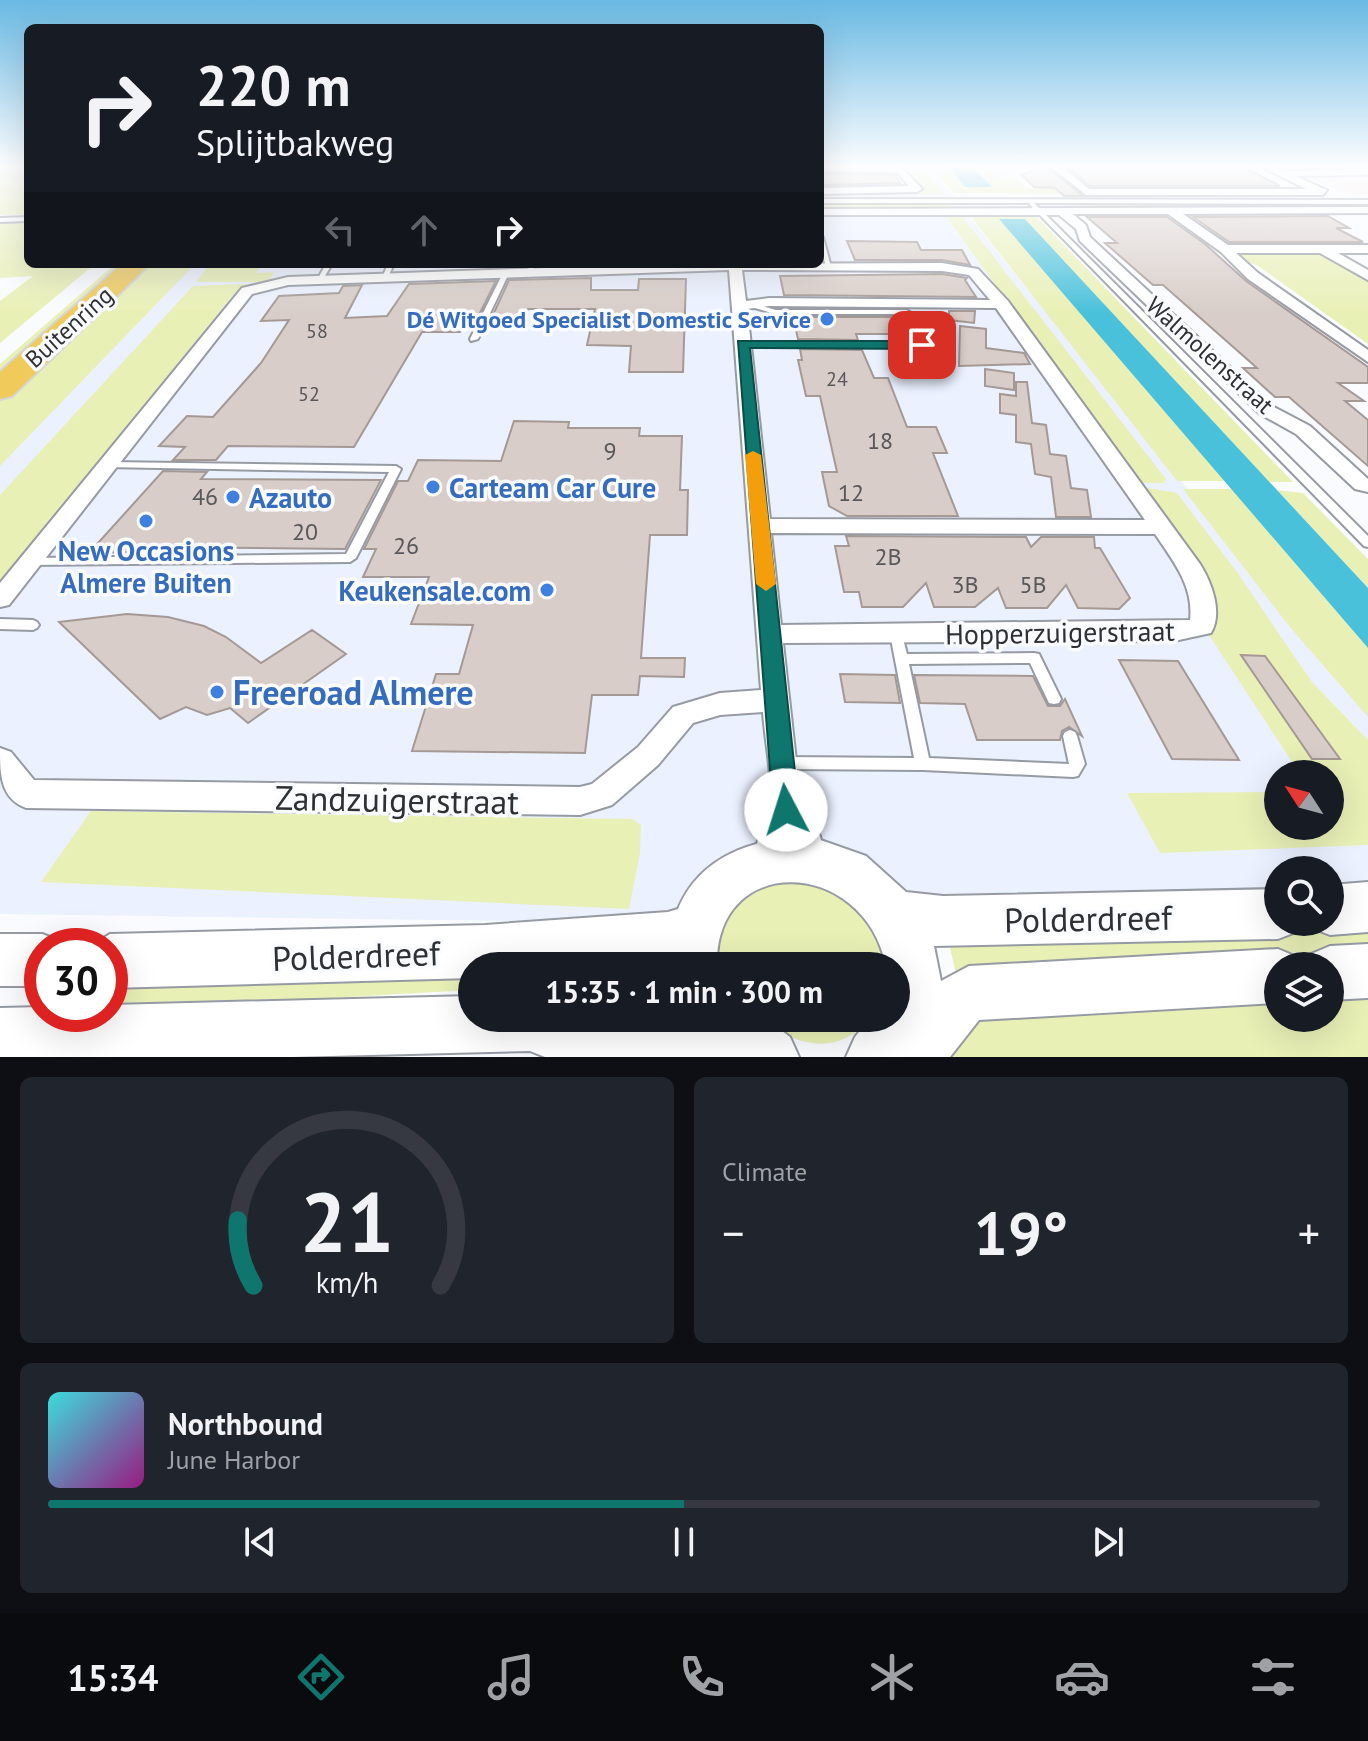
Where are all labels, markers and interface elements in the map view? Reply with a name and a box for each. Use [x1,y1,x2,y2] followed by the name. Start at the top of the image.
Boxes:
[196,49,351,121] text: 220 m
[64,56,168,160] icon: right
[196,119,394,166] text: Splijtbakweg
[318,208,362,252] icon: left
[402,208,446,252] icon: ahead
[486,208,530,252] icon: right
[19,280,119,374] street label: Buitenring
[1140,290,1280,420] street label: Walmolenstraat
[407,304,811,335] place label: Dé Witgoed Specialist Domestic Service
[818,310,836,328] marker: Dé Witgoed Specialist Domestic Service
[888,311,956,379] pin
[306,318,328,344] house number: 58
[900,323,944,367] icon: arrive
[826,366,848,392] house number: 24
[298,381,320,407] house number: 52
[867,425,893,456] house number: 18
[603,435,617,466] house number: 9
[449,469,656,506] place label: Carteam Car Cure
[838,477,864,508] house number: 12
[424,478,442,496] marker: Carteam Car Cure
[249,479,332,516] place label: Azauto
[192,481,218,512] house number: 46
[224,488,242,506] marker: Azauto
[137,512,155,530] marker: New Occasions Almere Buiten
[292,516,318,547] house number: 20
[393,530,419,561] house number: 26
[58,532,234,601] place label: New Occasions Almere Buiten
[874,541,902,572] house number: 2B
[951,569,979,600] house number: 3B
[1019,569,1047,600] house number: 5B
[339,572,531,609] place label: Keukensale.com
[538,581,556,599] marker: Keukensale.com
[945,611,1176,653] street label: Hopperzuigerstraat
[233,670,474,714] place label: Freeroad Almere
[208,683,226,701] marker: Freeroad Almere
[1264,760,1344,840] north arrow
[1264,760,1344,1032] map controls
[744,768,828,852] position arrow
[275,775,520,823] street label: Zandzuigerstraat
[1264,856,1344,936] button: search
[1004,895,1173,941] street label: Polderdreef
[24,928,128,1032] speed limit sign: 30
[271,930,442,980] street label: Polderdreef
[1264,952,1344,1032] button: layers
[545,972,823,1011] text: 15:35 · 1 min · 300 m
[722,1155,807,1188] text: Climate
[300,1167,394,1275] text: 21
[974,1194,1068,1272] text: 19°
[722,1204,744,1261] text: −
[1298,1204,1320,1261] text: +
[316,1264,378,1301] text: km/h
[168,1404,323,1443] text: Northbound
[168,1443,300,1476] text: June Harbor
[238,1520,282,1564] icon: previous
[662,1520,706,1564] icon: pause
[1086,1520,1130,1564] icon: next
[293,1649,349,1705] icon: directions
[483,1649,539,1705] icon: music
[674,1649,730,1705] icon: phone
[864,1649,920,1705] icon: climate
[1054,1649,1110,1705] icon: car
[1245,1649,1301,1705] icon: filters
[67,1654,159,1701] text: 15:34

